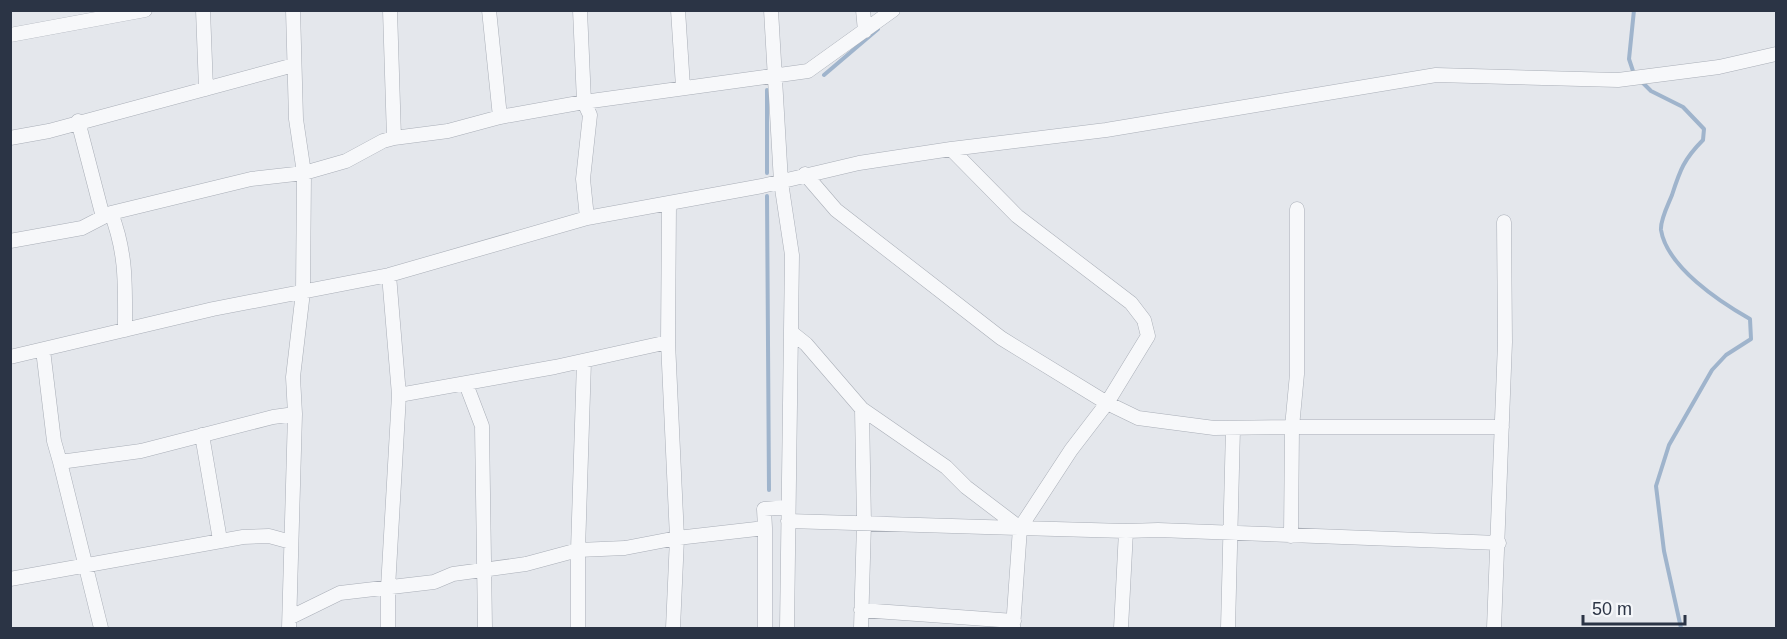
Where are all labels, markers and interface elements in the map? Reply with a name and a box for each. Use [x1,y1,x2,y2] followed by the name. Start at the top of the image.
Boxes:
[1583,588,1685,626] scale bar
[1592,599,1632,619] text: 50 m

